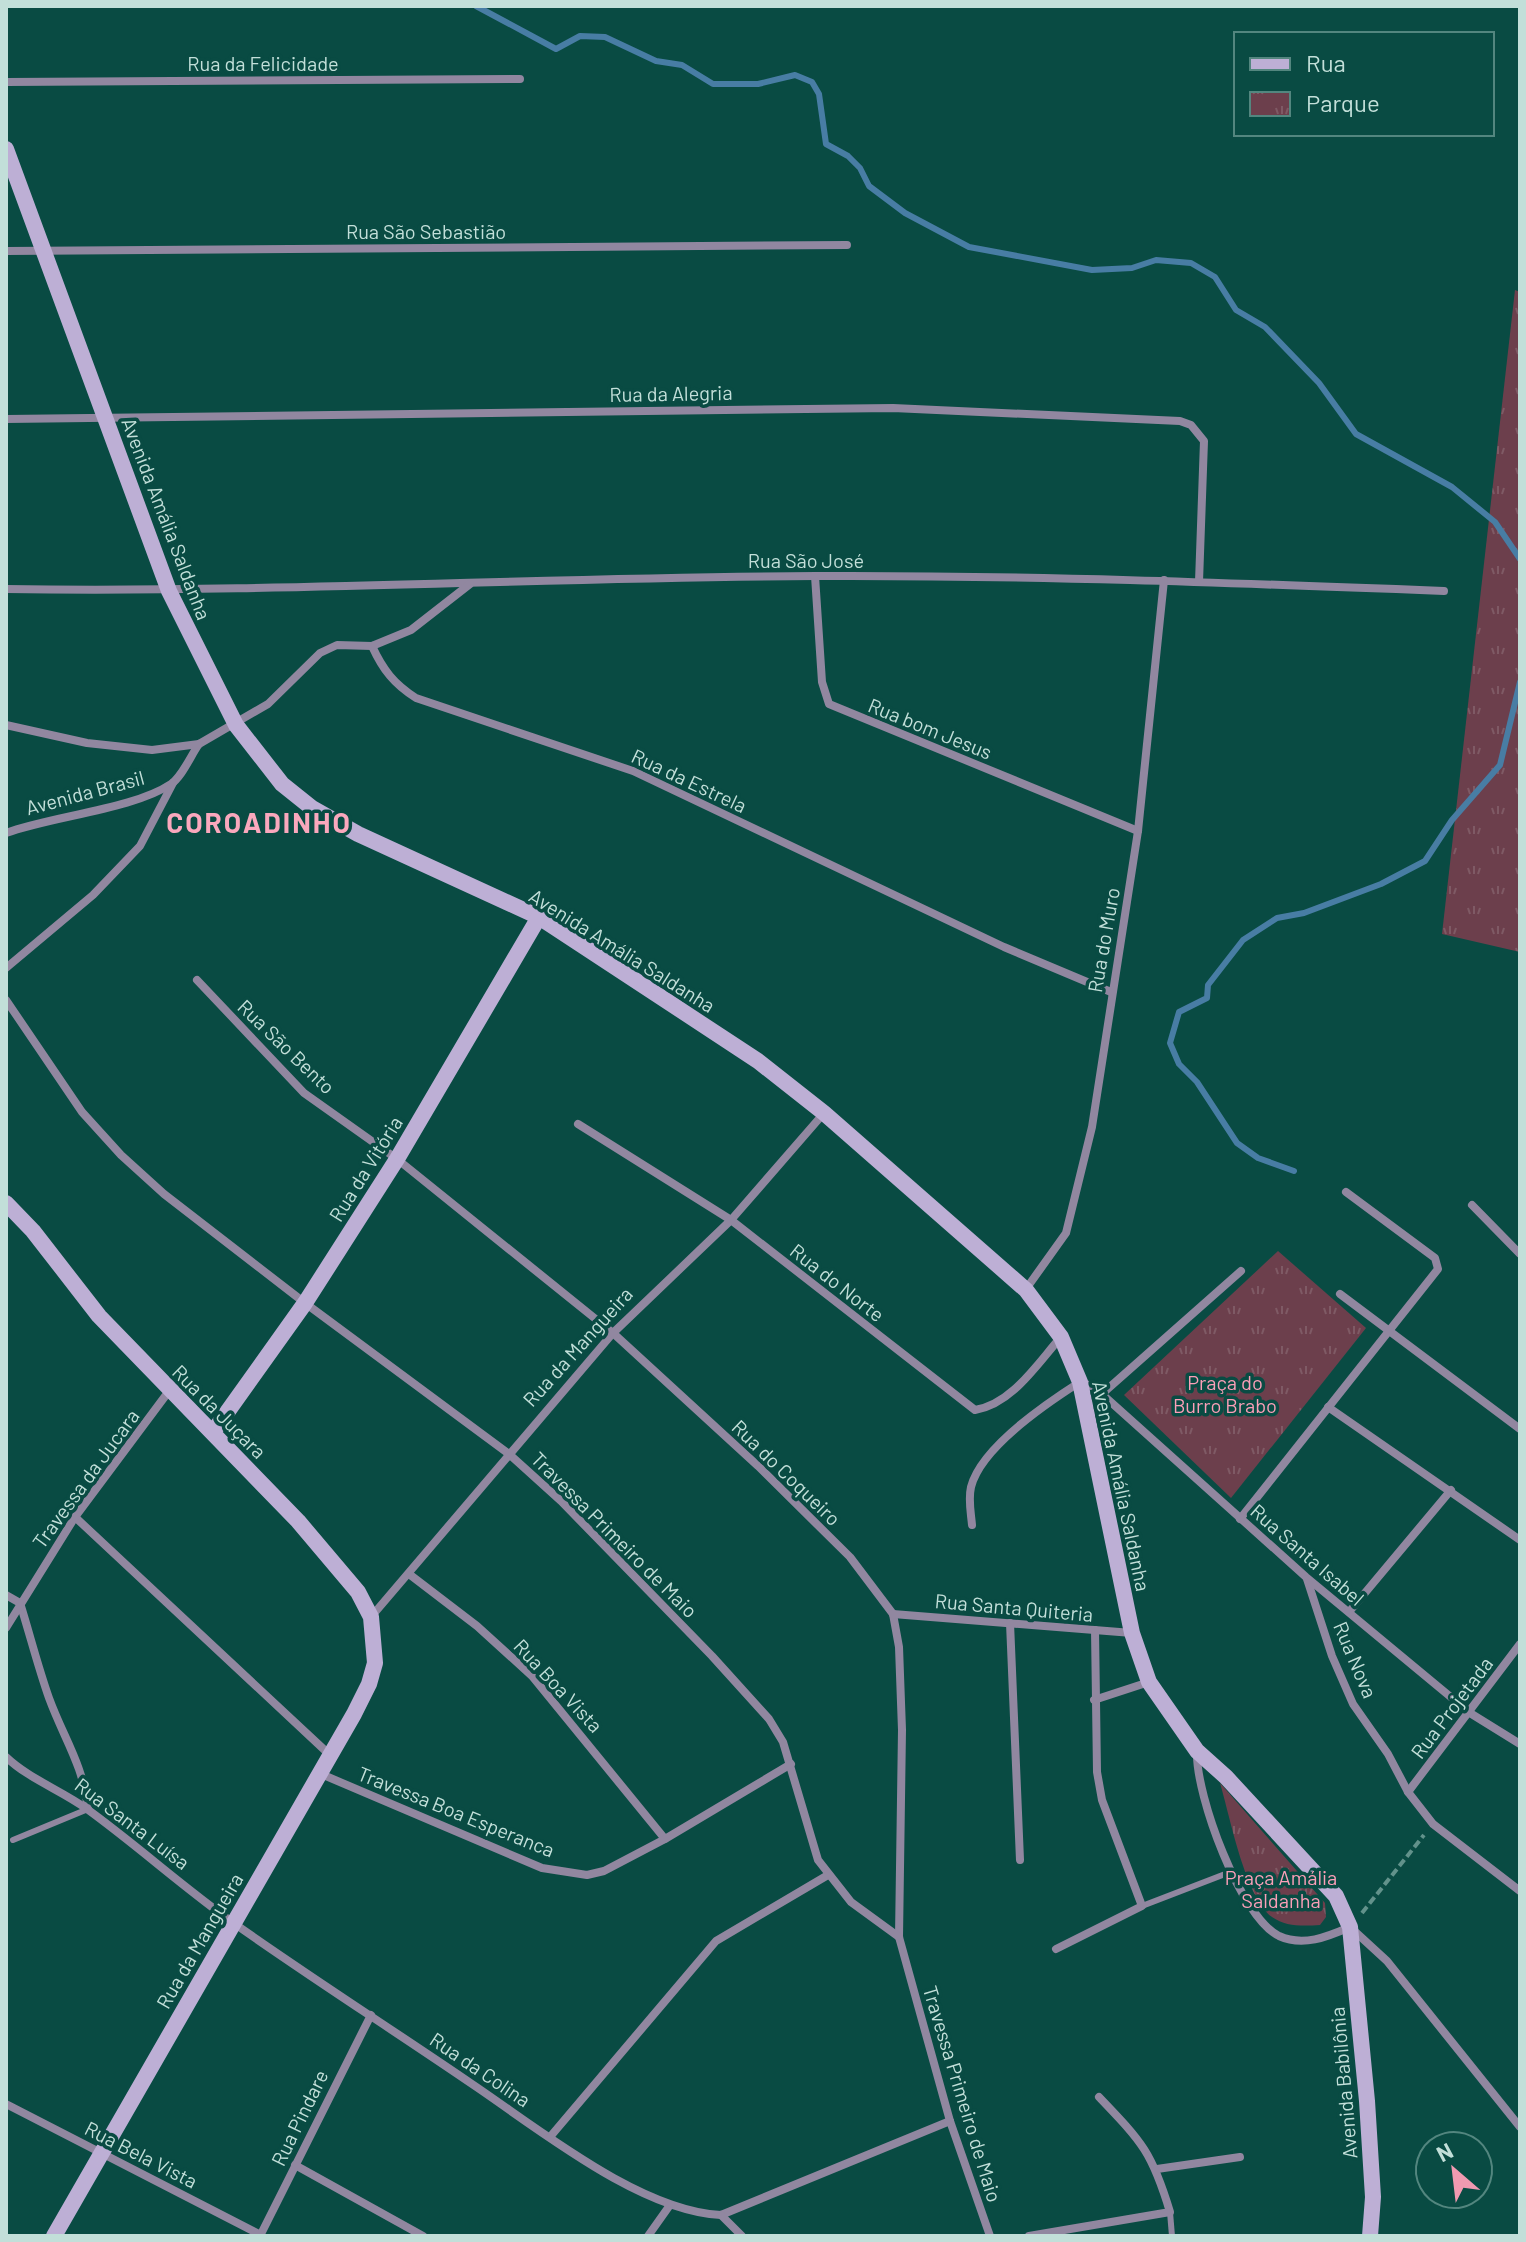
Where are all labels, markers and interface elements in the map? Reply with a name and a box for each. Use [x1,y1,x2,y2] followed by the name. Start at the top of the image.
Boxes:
[1234,32,1494,136] legend
[1306,48,1346,77] text: Rua
[187,51,339,75] street label: Rua da Felicidade
[1306,88,1380,117] text: Parque
[346,219,506,243] street label: Rua São Sebastião
[609,380,733,406] street label: Rua da Alegria
[117,414,217,623] street label: Avenida Amália Saldanha
[748,548,864,572] street label: Rua São José
[865,692,996,764] street label: Rua bom Jesus
[628,743,751,817] street label: Rua da Estrela
[23,765,147,819] street label: Avenida Brasil
[166,805,352,839] district label: COROADINHO
[525,883,720,1017] street label: Avenida Amália Saldanha
[1082,885,1124,994] street label: Rua do Muro
[233,994,340,1099] street label: Rua São Bento
[323,1111,407,1225] street label: Rua da Vitória
[786,1238,889,1326] street label: Rua do Norte
[517,1282,637,1411] street label: Rua da Mangueira
[168,1359,272,1463] street label: Rua da Juçara
[1173,1370,1277,1417] park label: Praça do Burro Brabo
[1088,1378,1156,1593] street label: Avenida Amália Saldanha
[27,1404,144,1553] street label: Travessa da Jucara
[727,1414,846,1530] street label: Rua do Coqueiro
[527,1446,703,1622] street label: Travessa Primeiro de Maio
[1246,1498,1369,1610] street label: Rua Santa Isabel
[934,1588,1094,1626] street label: Rua Santa Quiteria
[1329,1618,1383,1701] street label: Rua Nova
[509,1634,608,1737] street label: Rua Boa Vista
[1405,1652,1497,1763] street label: Rua Projetada
[354,1761,558,1862] street label: Travessa Boa Esperanca
[70,1772,195,1874] street label: Rua Santa Luísa
[1225,1865,1337,1912] park label: Praça Amália Saldanha
[151,1869,248,2012] street label: Rua da Mangueira
[919,1983,1007,2205] street label: Travessa Primeiro de Maio
[1324,2006,1362,2160] street label: Avenida Babilônia
[426,2027,535,2112] street label: Rua da Colina
[266,2066,333,2169] street label: Rua Pindare
[81,2115,202,2193] street label: Rua Bela Vista
[1414,2130,1494,2210] north arrow
[1432,2137,1457,2166] text: N

